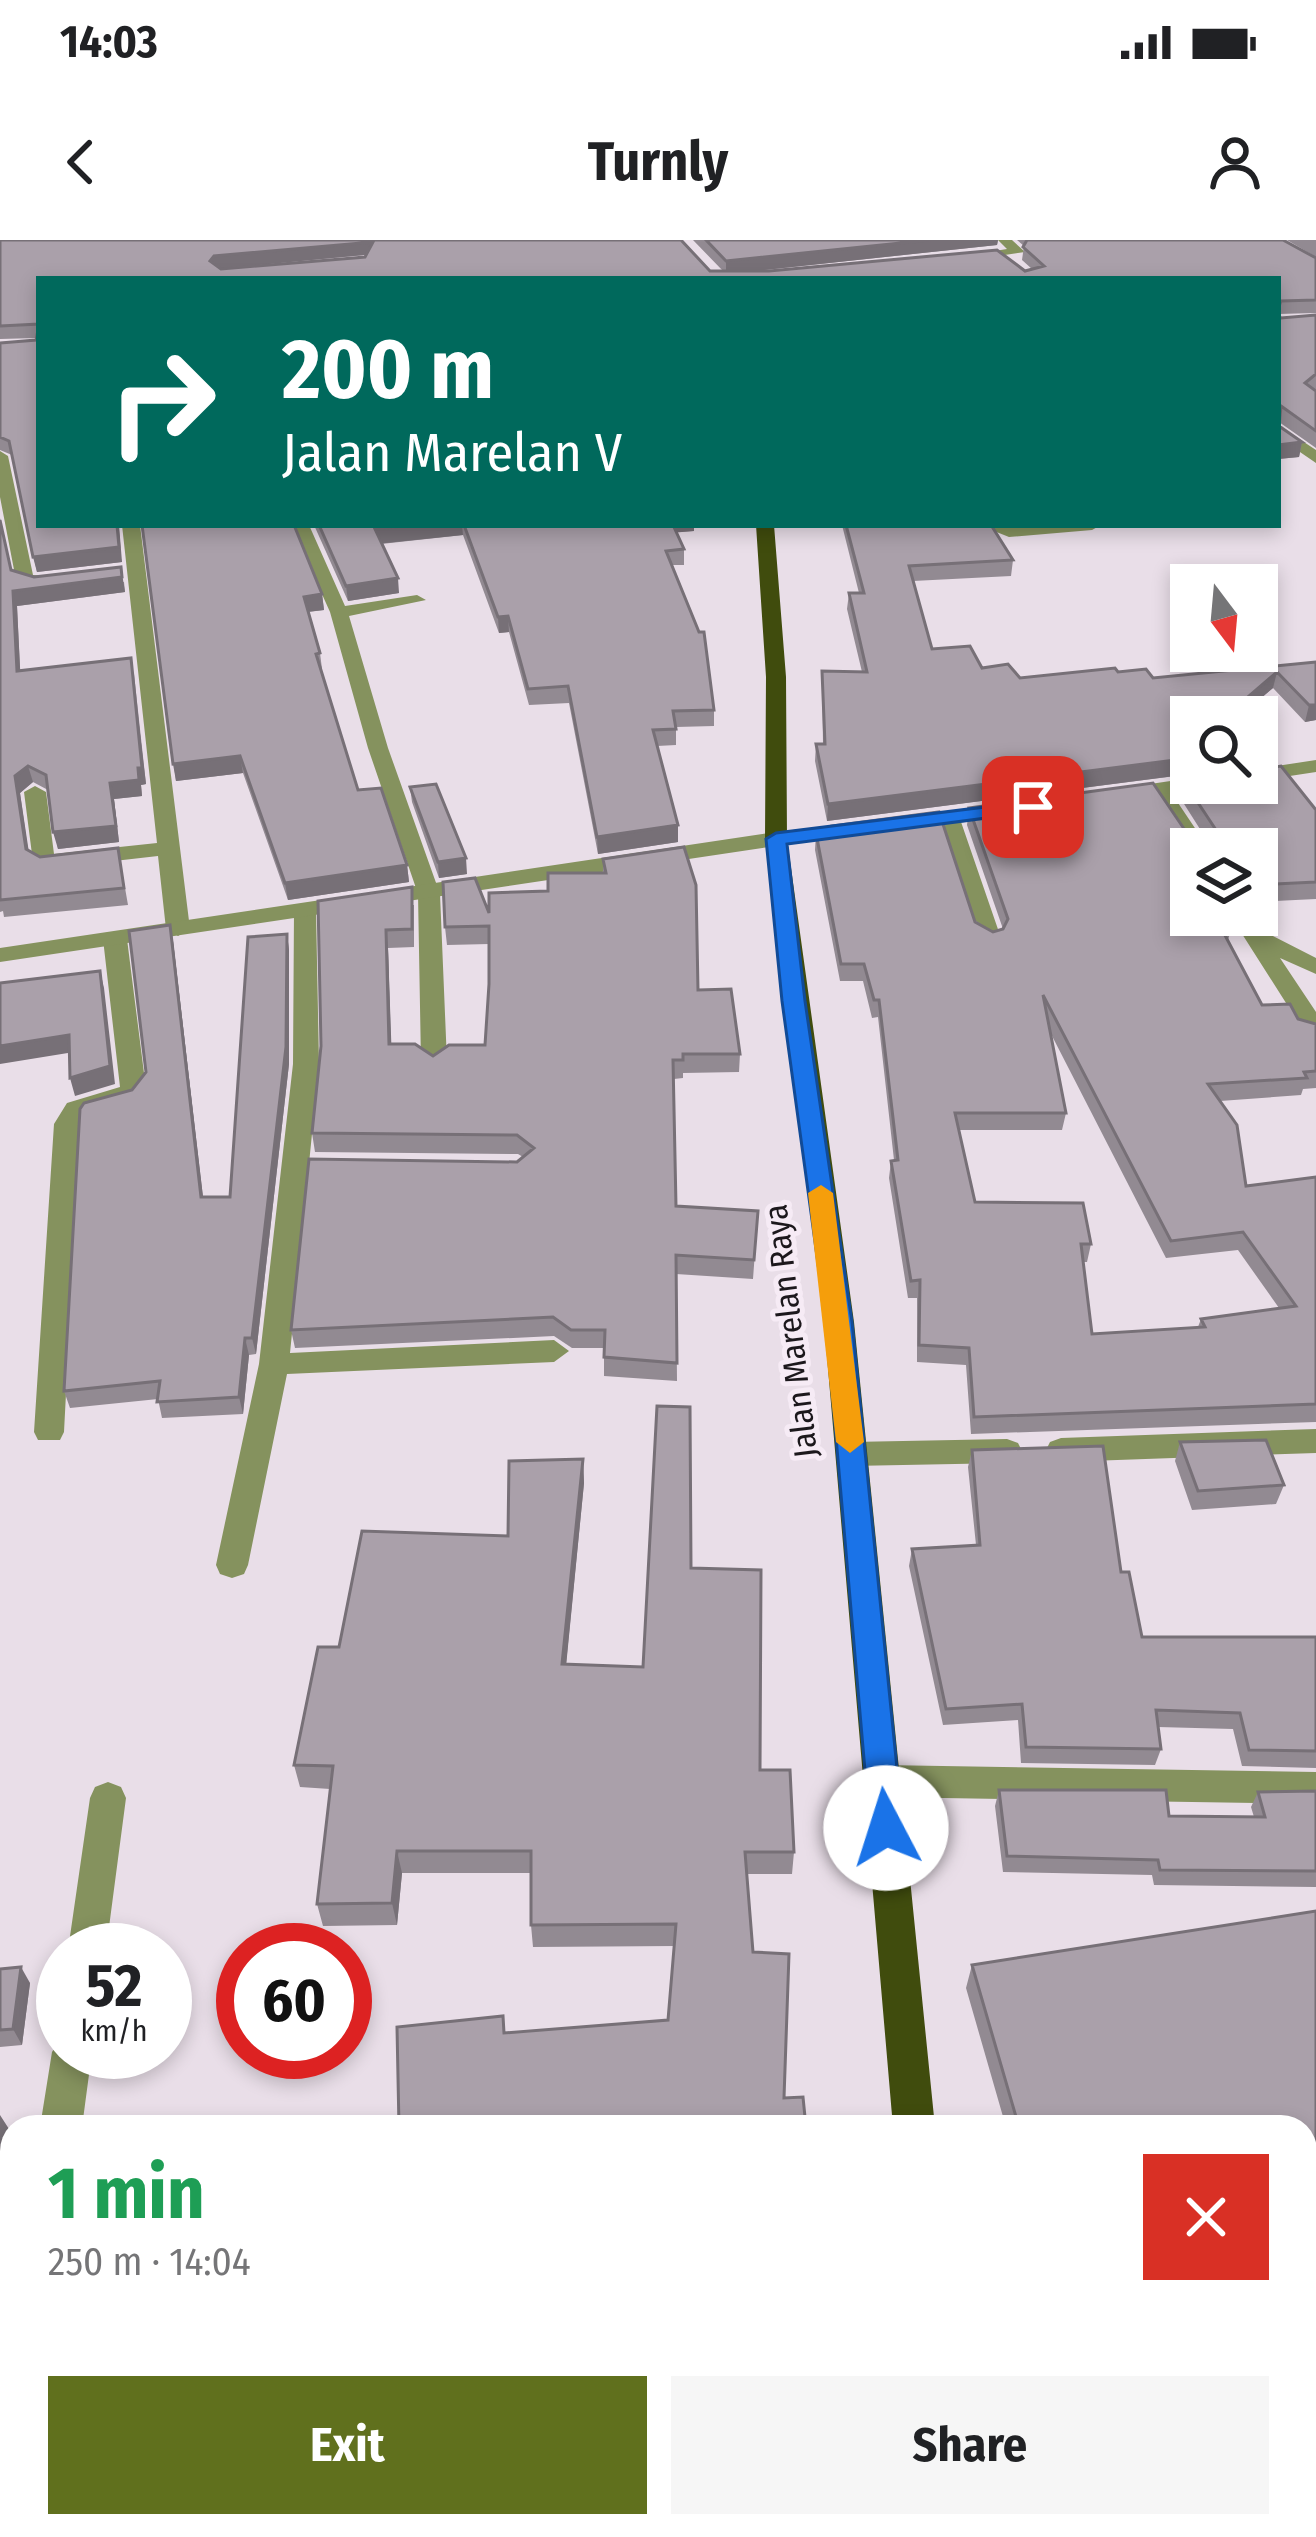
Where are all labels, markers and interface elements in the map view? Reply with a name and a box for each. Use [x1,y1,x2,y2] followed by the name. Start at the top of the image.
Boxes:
[60,15,158,69] text: 14:03
[48,129,114,195] icon: back
[1202,129,1268,195] icon: person
[588,130,728,194] text: Turnly
[282,319,494,420] text: 200 m
[84,324,240,480] icon: right
[282,421,622,485] text: Jalan Marelan V
[1170,564,1278,672] north arrow
[1170,564,1278,936] map controls
[1170,696,1278,804] button: search
[982,756,1084,858] pin
[1000,774,1066,840] icon: arrive
[1170,828,1278,936] button: layers
[756,1202,826,1460] street label: Jalan Marelan Raya
[823,1765,949,1891] position arrow
[216,1923,372,2079] speed limit sign: 60
[86,1950,142,2022] text: 52
[81,2013,147,2049] text: km/h
[48,2151,205,2237] text: 1 min
[1143,2154,1269,2280] button: close
[48,2239,251,2285] text: 250 m · 14:04
[48,2376,647,2514] button: Exit
[671,2376,1269,2514] button: Share

